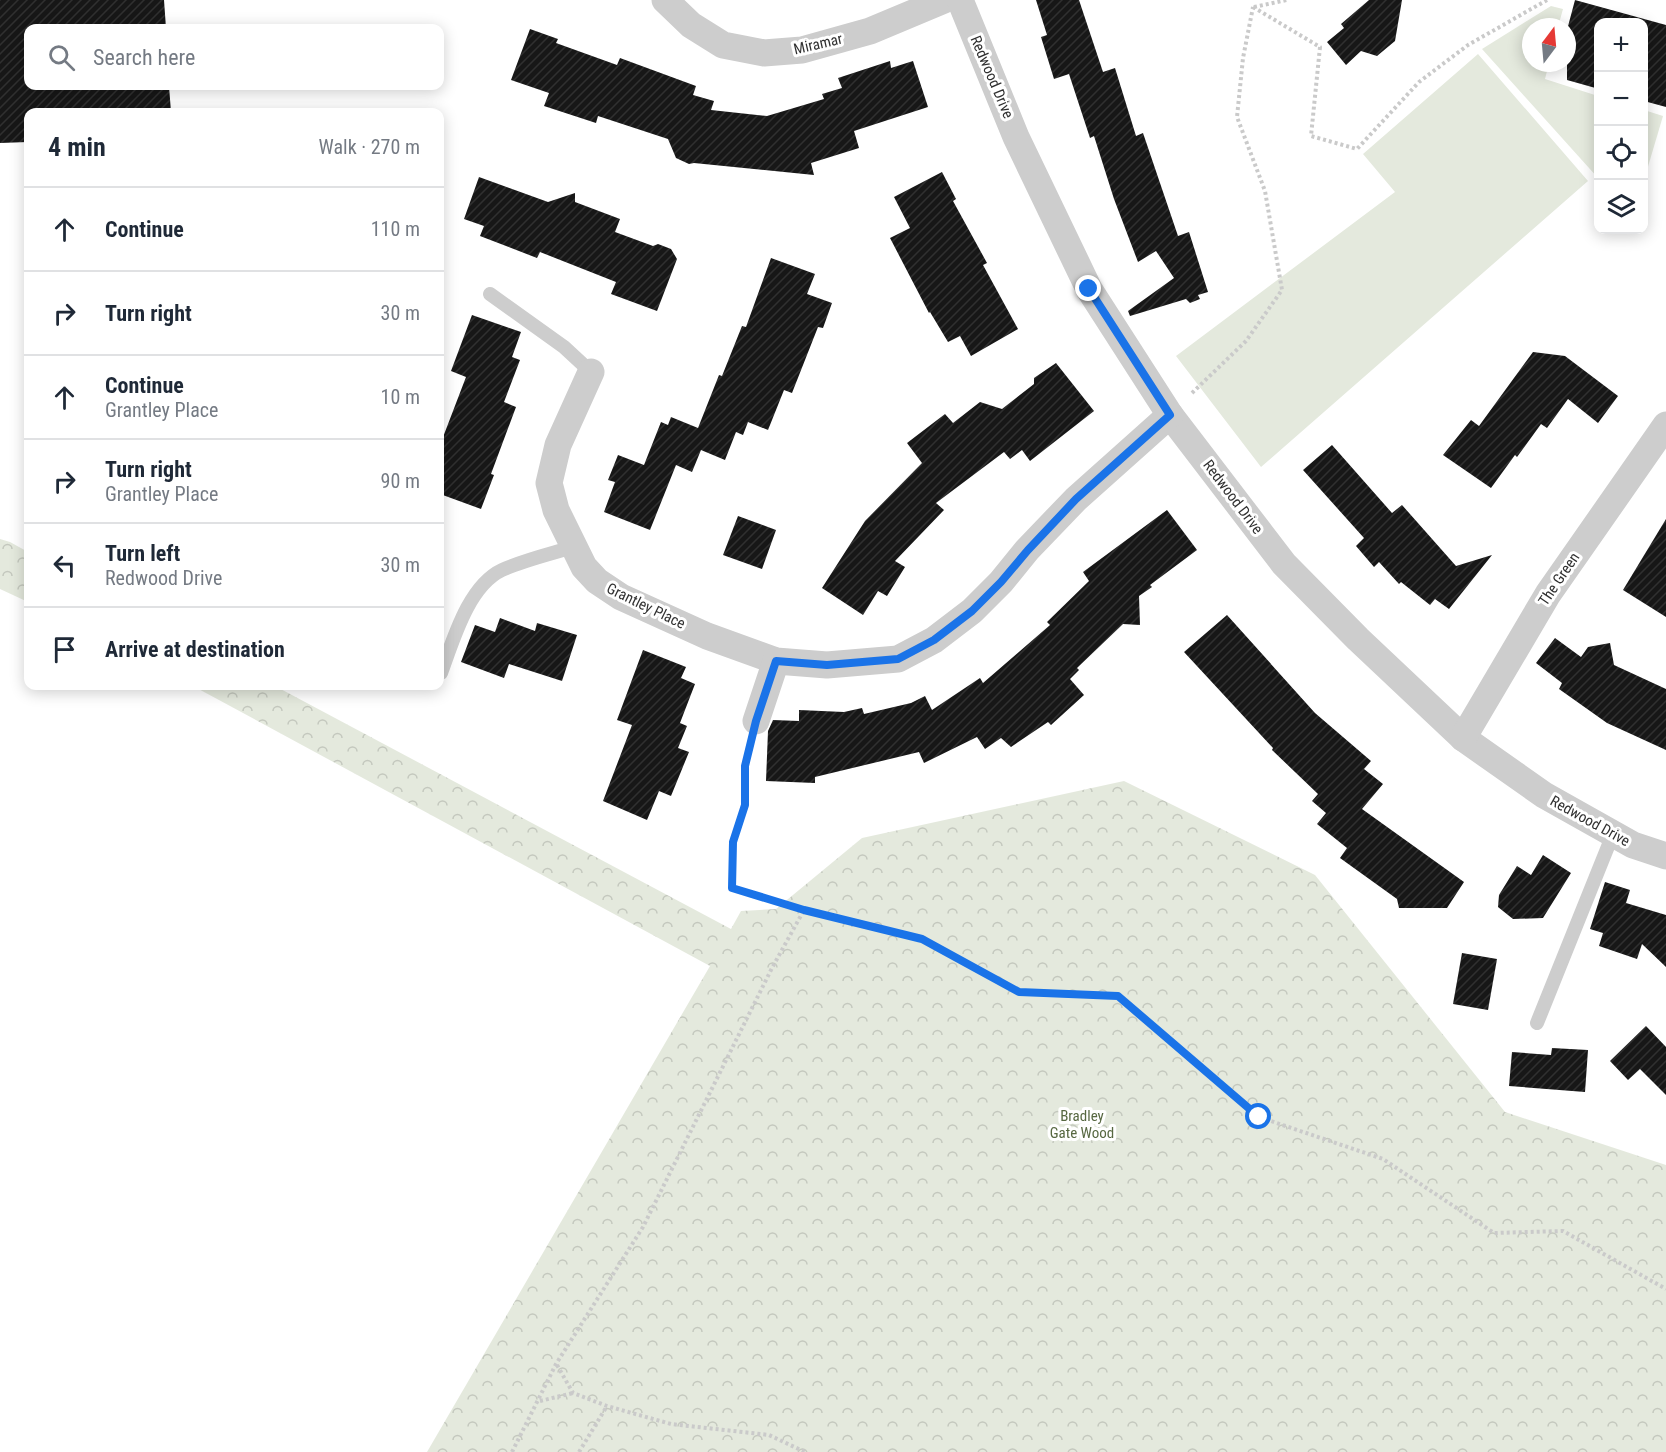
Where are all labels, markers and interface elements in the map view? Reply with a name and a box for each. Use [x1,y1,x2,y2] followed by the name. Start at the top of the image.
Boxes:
[1522,18,1576,72] north arrow
[1594,18,1648,234] map controls
[1594,18,1648,72] button: +
[24,24,444,90] search box
[792,30,844,58] street label: Miramar
[967,33,1017,121] street label: Redwood Drive
[45,41,78,74] icon: search
[93,45,195,70] text: Search here
[1594,72,1648,126] button: −
[1594,126,1648,180] button: locate
[48,132,106,162] text: 4 min
[319,135,420,159] text: Walk · 270 m
[1594,180,1648,234] button: layers
[48,213,81,246] icon: ahead
[105,217,184,242] text: Continue
[371,217,420,241] text: 110 m
[1075,275,1101,301] route end
[48,297,81,330] icon: right
[105,301,192,326] text: Turn right
[381,301,420,325] text: 30 m
[105,373,184,398] text: Continue
[48,381,81,414] icon: ahead
[381,385,420,409] text: 10 m
[105,398,218,422] text: Grantley Place
[1199,456,1267,538] street label: Redwood Drive
[105,457,192,482] text: Turn right
[48,465,81,498] icon: right
[381,469,420,493] text: 90 m
[105,482,218,506] text: Grantley Place
[105,541,180,566] text: Turn left
[48,549,81,582] icon: left
[1535,549,1583,609] street label: The Green
[381,553,420,577] text: 30 m
[105,566,222,590] text: Redwood Drive
[604,579,688,633] street label: Grantley Place
[48,633,81,666] icon: arrive
[105,637,285,662] text: Arrive at destination
[1547,792,1633,850] street label: Redwood Drive
[1245,1103,1271,1129] route start
[1050,1107,1114,1142] park label: Bradley Gate Wood

